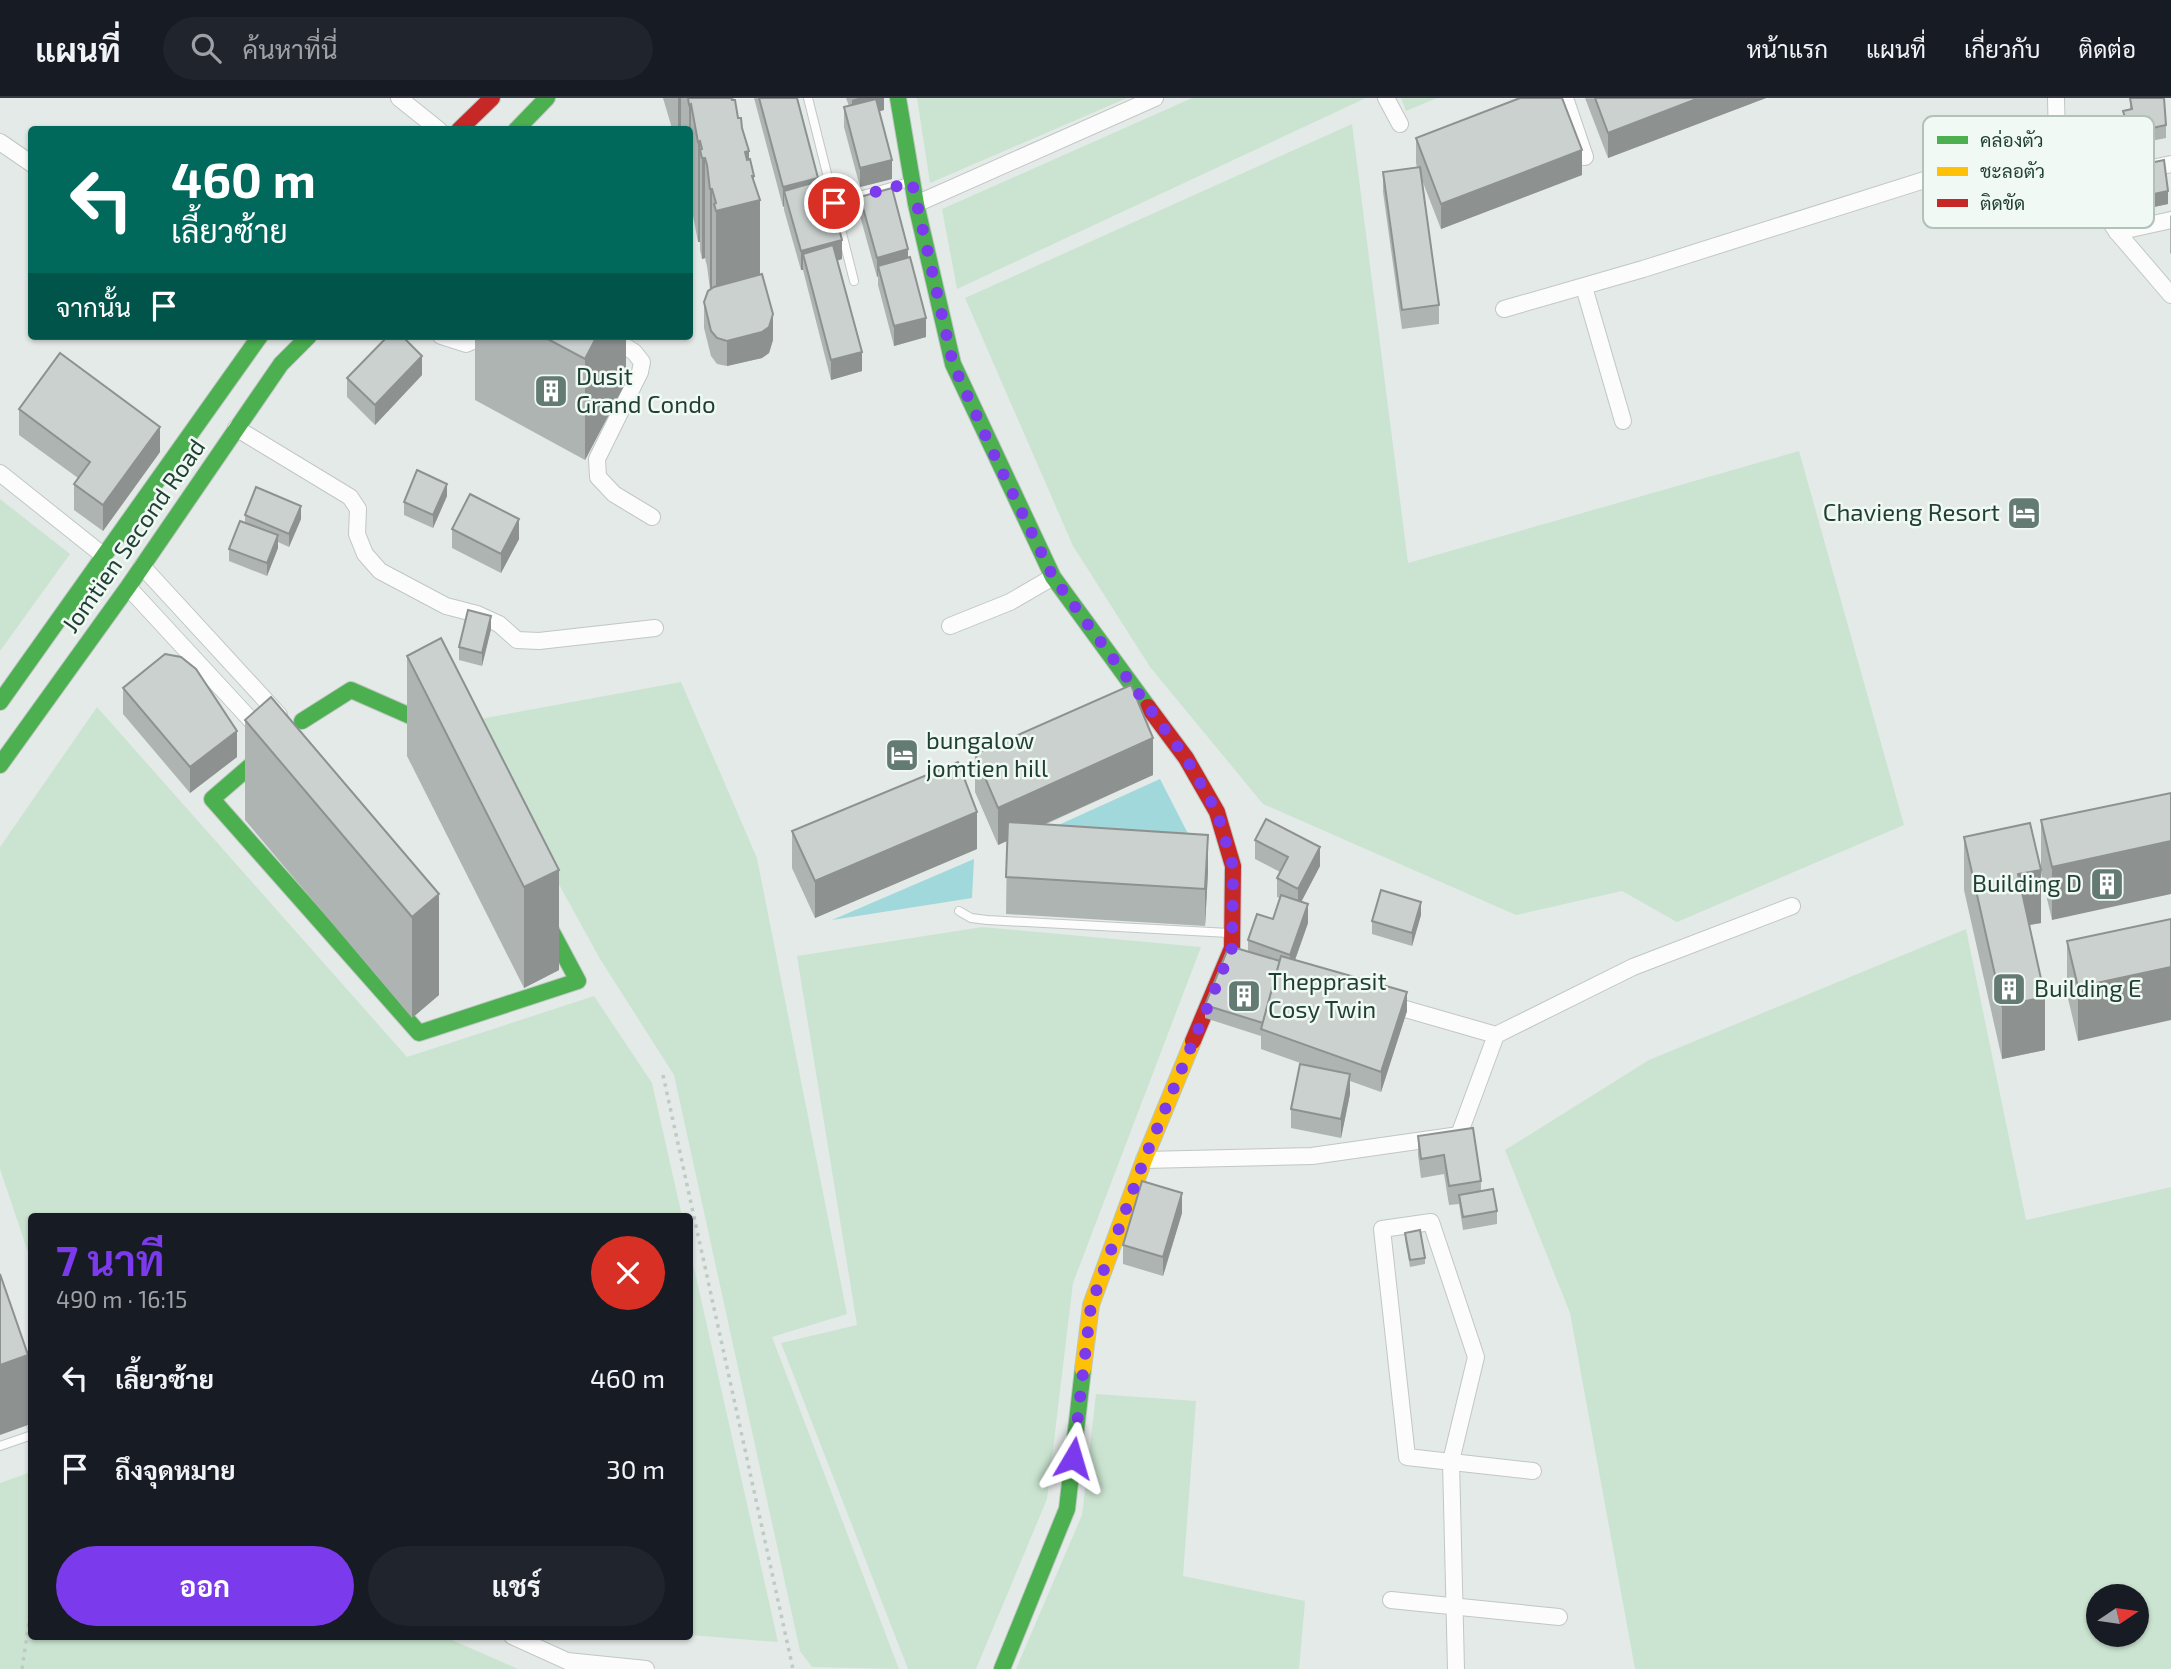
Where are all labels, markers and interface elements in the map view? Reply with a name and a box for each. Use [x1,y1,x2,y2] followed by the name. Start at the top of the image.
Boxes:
[163,17,653,80] search box
[35,29,121,69] text: แผนที่
[187,29,225,67] icon: search
[243,33,338,64] text: ค้นหาที่นี่
[1747,34,1828,63] text: หน้าแรก
[1866,34,1926,63] text: แผนที่
[1964,34,2041,63] text: เกี่ยวกับ
[2079,34,2136,63] text: ติดต่อ
[1923,116,2154,228] legend
[1980,128,2044,151] text: คล่องตัว
[171,149,316,208] text: 460 m
[56,154,147,245] icon: left
[1980,159,2045,182] text: ชะลอตัว
[804,173,864,233] pin
[815,184,853,222] icon: arrive
[1980,191,2025,214] text: ติดขัด
[171,211,288,249] text: เลี้ยวซ้าย
[145,287,183,325] icon: arrive
[56,291,131,322] text: จากนั้น
[576,361,716,418] place label: Dusit Grand Condo
[532,372,570,410] building icon: Dusit Grand Condo
[55,433,211,638] street label: Jomtien Second Road
[2005,494,2043,532] hotel icon: Chavieng Resort
[1823,497,2000,526] place label: Chavieng Resort
[926,725,1048,782] place label: bungalow jomtien hill
[883,736,921,774] hotel icon: bungalow jomtien hill
[2088,865,2126,903] building icon: Building D
[1972,868,2082,897] place label: Building D
[1268,966,1387,1023] place label: Thepprasit Cosy Twin
[1990,970,2028,1008] building icon: Building E
[2034,973,2141,1002] place label: Building E
[1225,977,1263,1015] building icon: Thepprasit Cosy Twin
[56,1234,164,1284] text: 7 นาที
[591,1236,665,1310] button: close
[56,1285,187,1313] text: 490 m · 16:15
[56,1359,94,1397] icon: left
[590,1362,665,1393] text: 460 m
[115,1363,214,1394] text: เลี้ยวซ้าย
[1036,1421,1110,1495] position arrow
[56,1450,94,1488] icon: arrive
[606,1453,665,1484] text: 30 m
[115,1454,236,1485] text: ถึงจุดหมาย
[56,1546,354,1626] button: ออก
[368,1546,665,1626] button: แชร์
[2086,1584,2149,1647] north arrow
[2086,1584,2149,1647] map controls

